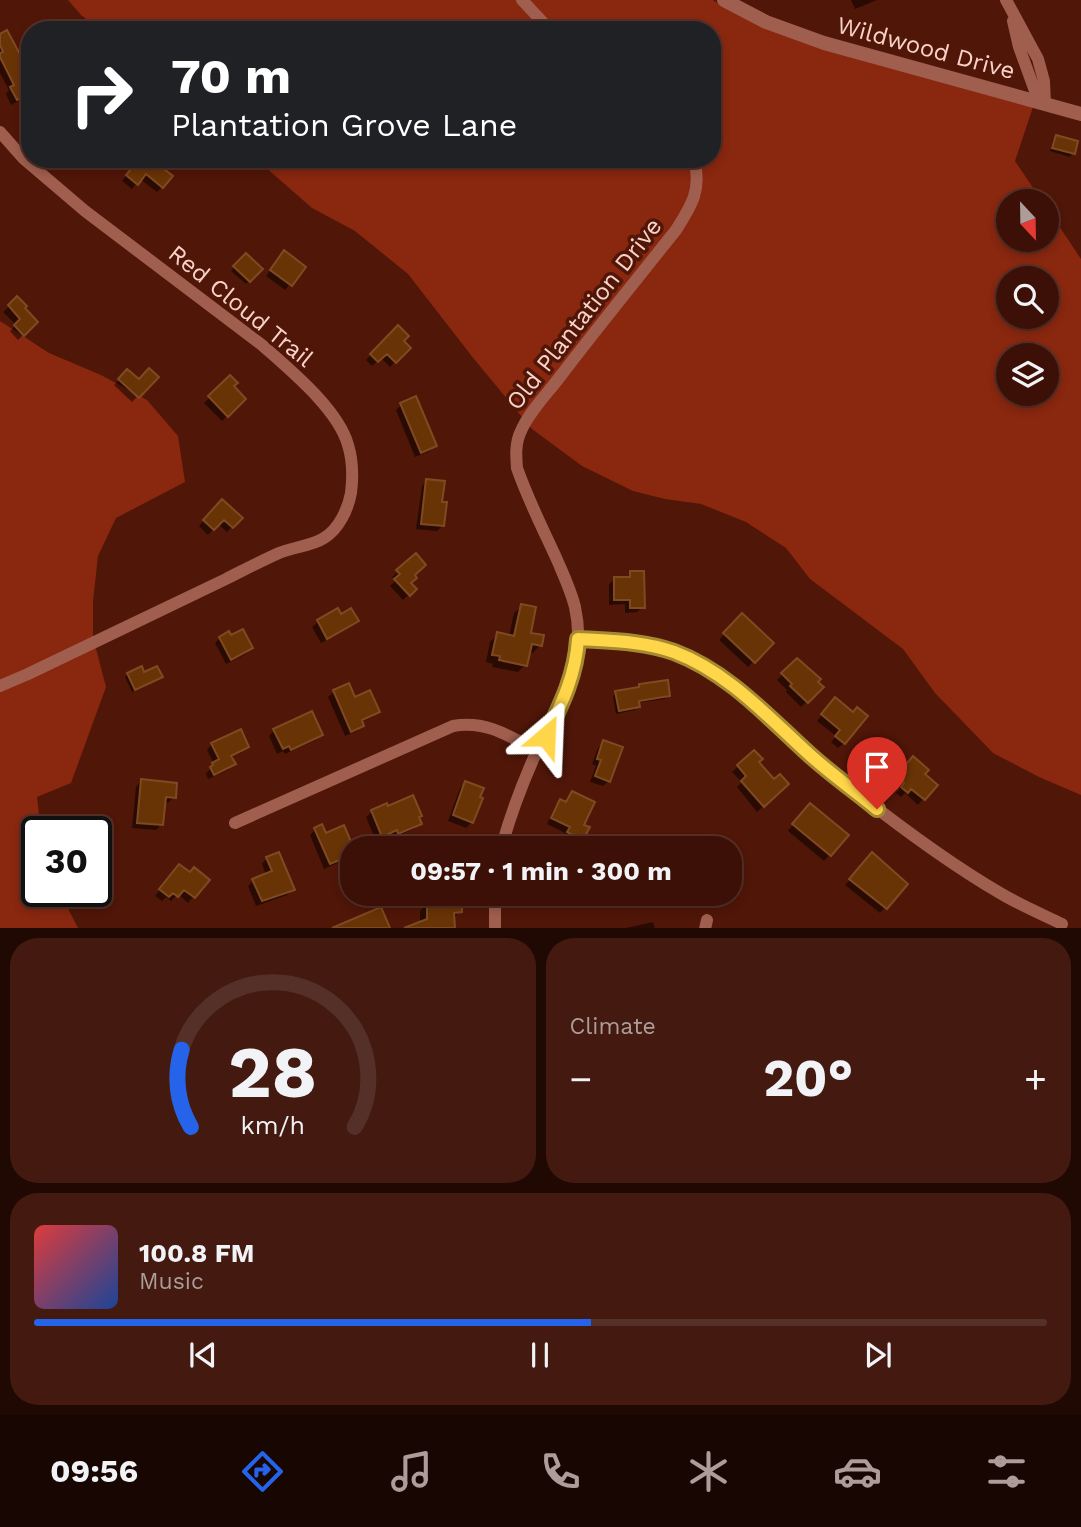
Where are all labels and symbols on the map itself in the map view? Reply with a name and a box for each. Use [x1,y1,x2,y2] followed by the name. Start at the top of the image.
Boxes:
[834,11,1018,85] street label: Wildwood Drive
[996,189,1059,252] north arrow
[500,213,668,415] street label: Old Plantation Drive
[163,239,319,373] street label: Red Cloud Trail
[509,699,583,773] position arrow
[847,737,907,809] pin
[21,816,112,907] speed limit sign: 30

